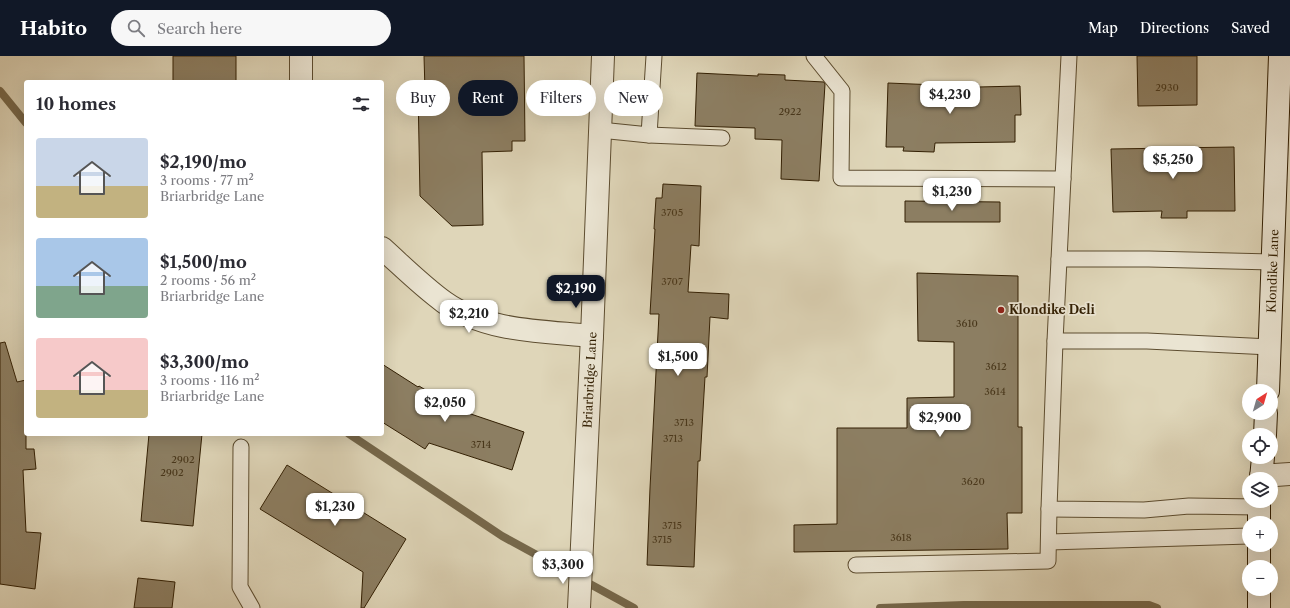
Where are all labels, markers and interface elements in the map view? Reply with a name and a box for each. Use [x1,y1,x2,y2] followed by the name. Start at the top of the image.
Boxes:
[111,10,391,46] search box
[20,17,87,40] text: Habito
[125,17,147,39] icon: search
[157,19,242,38] text: Search here
[1088,19,1118,37] text: Map
[1140,19,1209,37] text: Directions
[1231,19,1270,37] text: Saved
[396,80,450,116] chip: Buy
[458,80,518,116] chip: Rent
[526,80,596,116] chip: Filters
[604,80,663,116] chip: New
[917,81,983,115] pin: $4,230
[1155,81,1179,94] house number: 2930
[929,86,971,102] text: $4,230
[350,93,372,115] icon: filters
[36,94,116,114] text: 10 homes
[778,105,802,118] house number: 2922
[1140,146,1206,180] pin: $5,250
[1152,151,1194,167] text: $5,250
[160,152,247,172] text: $2,190/mo
[68,154,116,202] icon: home
[160,172,254,188] text: 3 rooms · 77 m²
[919,178,985,212] pin: $1,230
[932,183,972,199] text: $1,230
[160,188,264,204] text: Briarbridge Lane
[661,206,683,219] house number: 3705
[1264,229,1281,313] street label: Klondike Lane
[160,252,247,272] text: $1,500/mo
[68,254,116,302] icon: home
[160,272,256,288] text: 2 rooms · 56 m²
[543,275,609,309] pin: $2,190
[661,275,683,288] house number: 3707
[556,280,596,296] text: $2,190
[160,288,264,304] text: Briarbridge Lane
[436,300,502,334] pin: $2,210
[1009,302,1096,317] place label: Klondike Deli
[449,305,489,321] text: $2,210
[996,305,1006,315] marker: Klondike Deli
[956,317,978,330] house number: 3610
[579,331,600,428] street label: Briarbridge Lane
[645,343,711,377] pin: $1,500
[658,348,698,364] text: $1,500
[160,352,249,372] text: $3,300/mo
[68,354,116,402] icon: home
[985,360,1007,373] house number: 3612
[160,372,260,388] text: 3 rooms · 116 m²
[1242,384,1278,420] north arrow
[1242,384,1278,596] map controls
[984,385,1006,398] house number: 3614
[160,388,264,404] text: Briarbridge Lane
[412,389,478,423] pin: $2,050
[424,394,466,410] text: $2,050
[907,404,973,438] pin: $2,900
[919,409,961,425] text: $2,900
[674,416,694,429] house number: 3713
[1242,428,1278,464] button: locate
[663,432,683,445] house number: 3713
[471,438,491,451] house number: 3714
[171,453,195,466] house number: 2902
[160,466,184,479] house number: 2902
[1242,472,1278,508] button: layers
[961,475,985,488] house number: 3620
[302,493,368,527] pin: $1,230
[315,498,355,514] text: $1,230
[1242,516,1278,552] button: +
[662,519,682,532] house number: 3715
[890,531,912,544] house number: 3618
[652,533,672,546] house number: 3715
[530,551,596,585] pin: $3,300
[542,556,584,572] text: $3,300
[1242,560,1278,596] button: −

